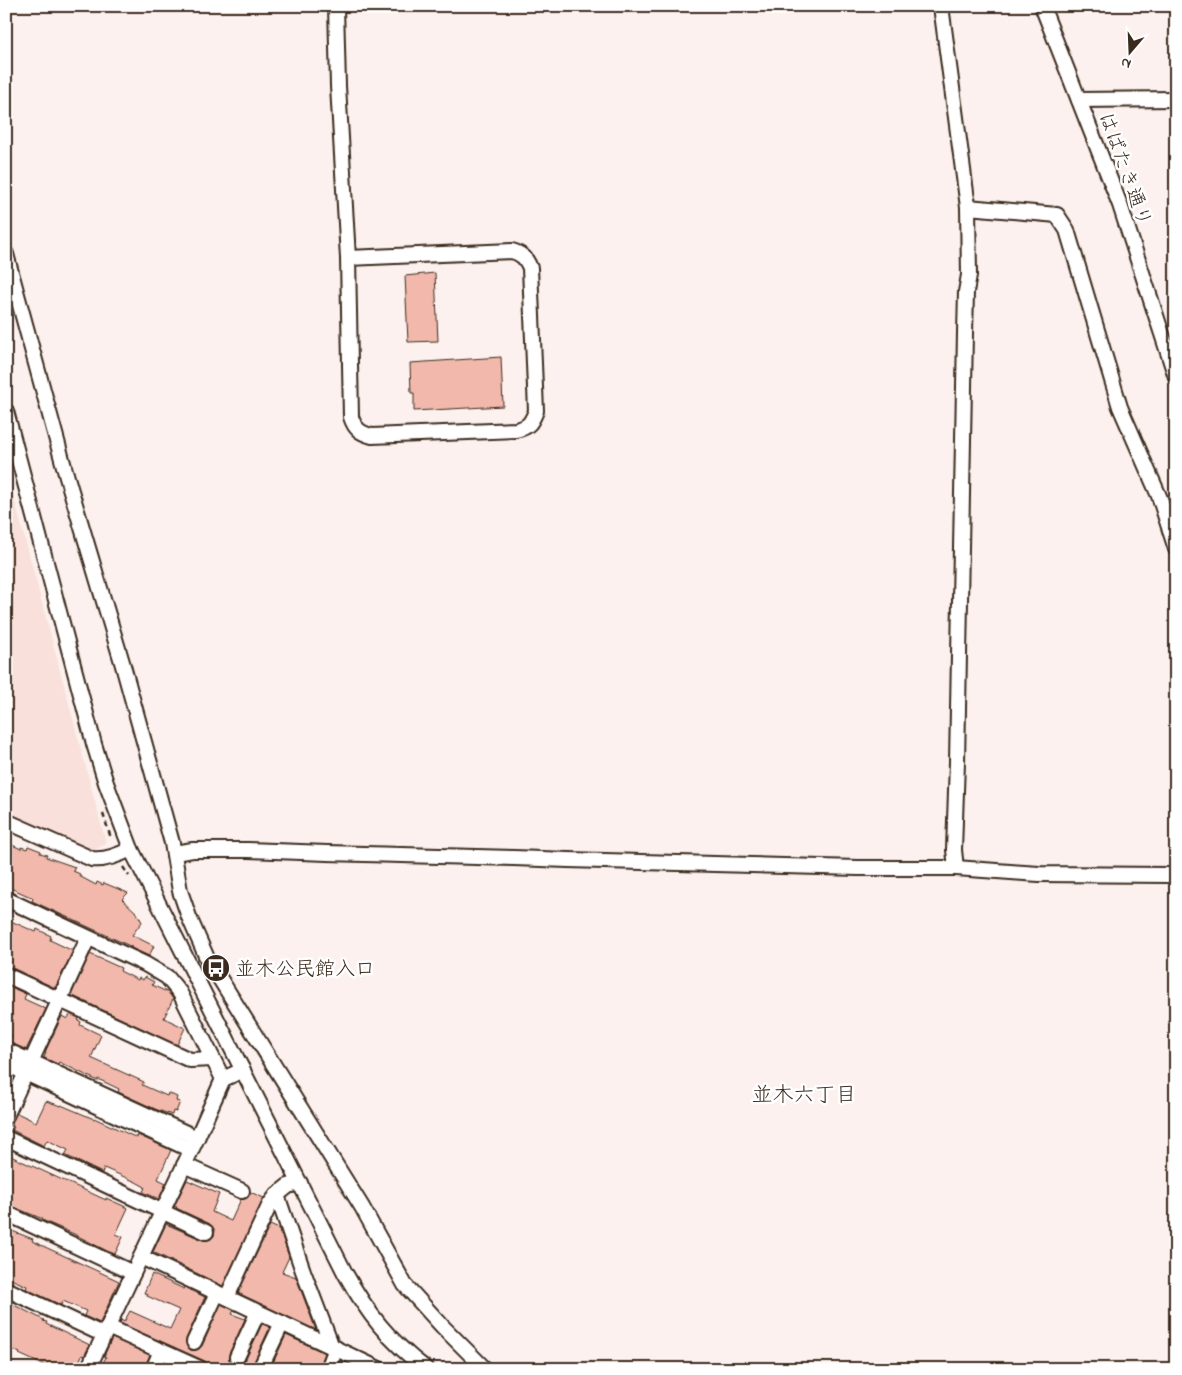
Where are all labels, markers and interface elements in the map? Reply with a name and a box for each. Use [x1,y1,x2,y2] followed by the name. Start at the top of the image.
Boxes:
[1104,28,1154,78] north arrow
[1118,51,1134,74] text: N
[1090,109,1158,231] street label: はばたき通り
[201,953,231,983] bus stop icon: 並木公民館入口
[235,956,375,985] place label: 並木公民館入口
[752,1081,857,1111] district label: 並木六丁目

